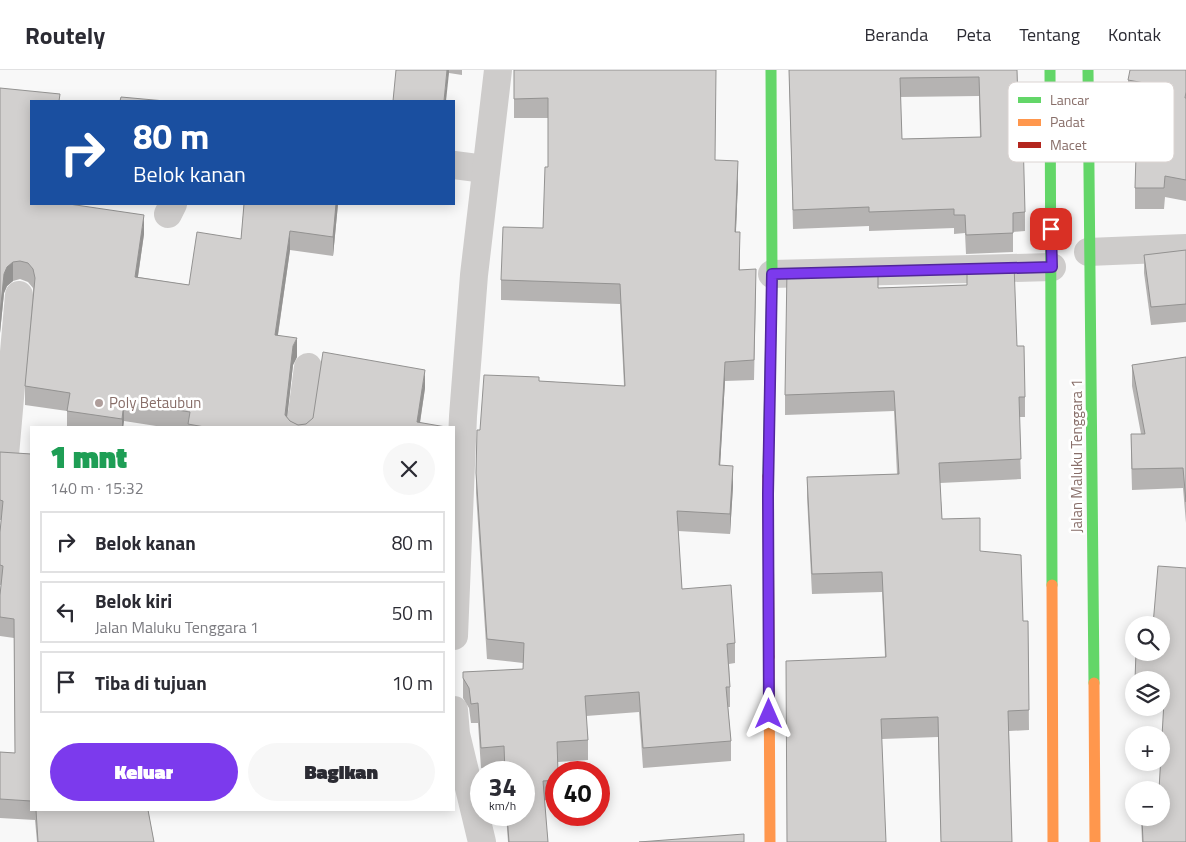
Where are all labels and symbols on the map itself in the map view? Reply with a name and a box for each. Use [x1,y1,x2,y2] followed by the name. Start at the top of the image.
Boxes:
[1008,82,1174,162] legend
[1050,89,1089,110] text: Lancar
[1050,111,1085,132] text: Padat
[1050,134,1087,155] text: Macet
[1030,208,1072,250] pin
[1065,379,1088,533] street label: Jalan Maluku Tenggara 1
[109,391,201,414] place label: Poly Betaubun
[93,397,105,409] marker: Poly Betaubun
[742,687,794,739] position arrow
[545,761,610,826] speed limit sign: 40

